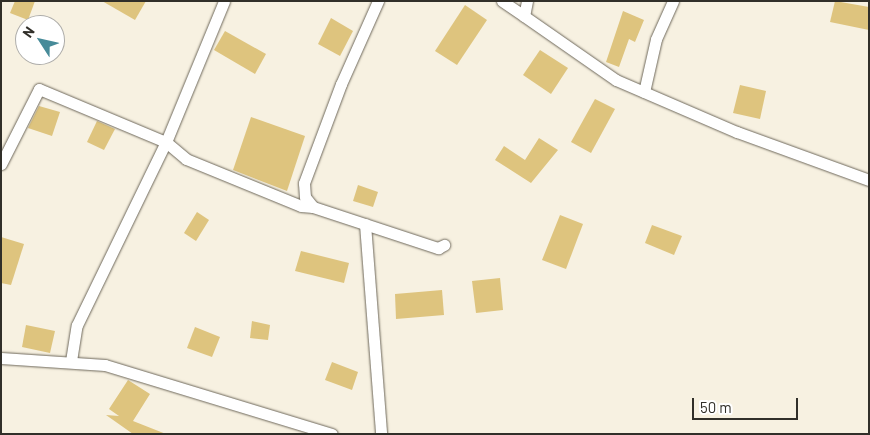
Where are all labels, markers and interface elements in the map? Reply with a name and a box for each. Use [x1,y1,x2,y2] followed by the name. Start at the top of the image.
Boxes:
[15,15,65,65] north arrow
[18,23,38,40] text: N
[695,388,801,420] scale bar
[700,398,732,416] text: 50 m

